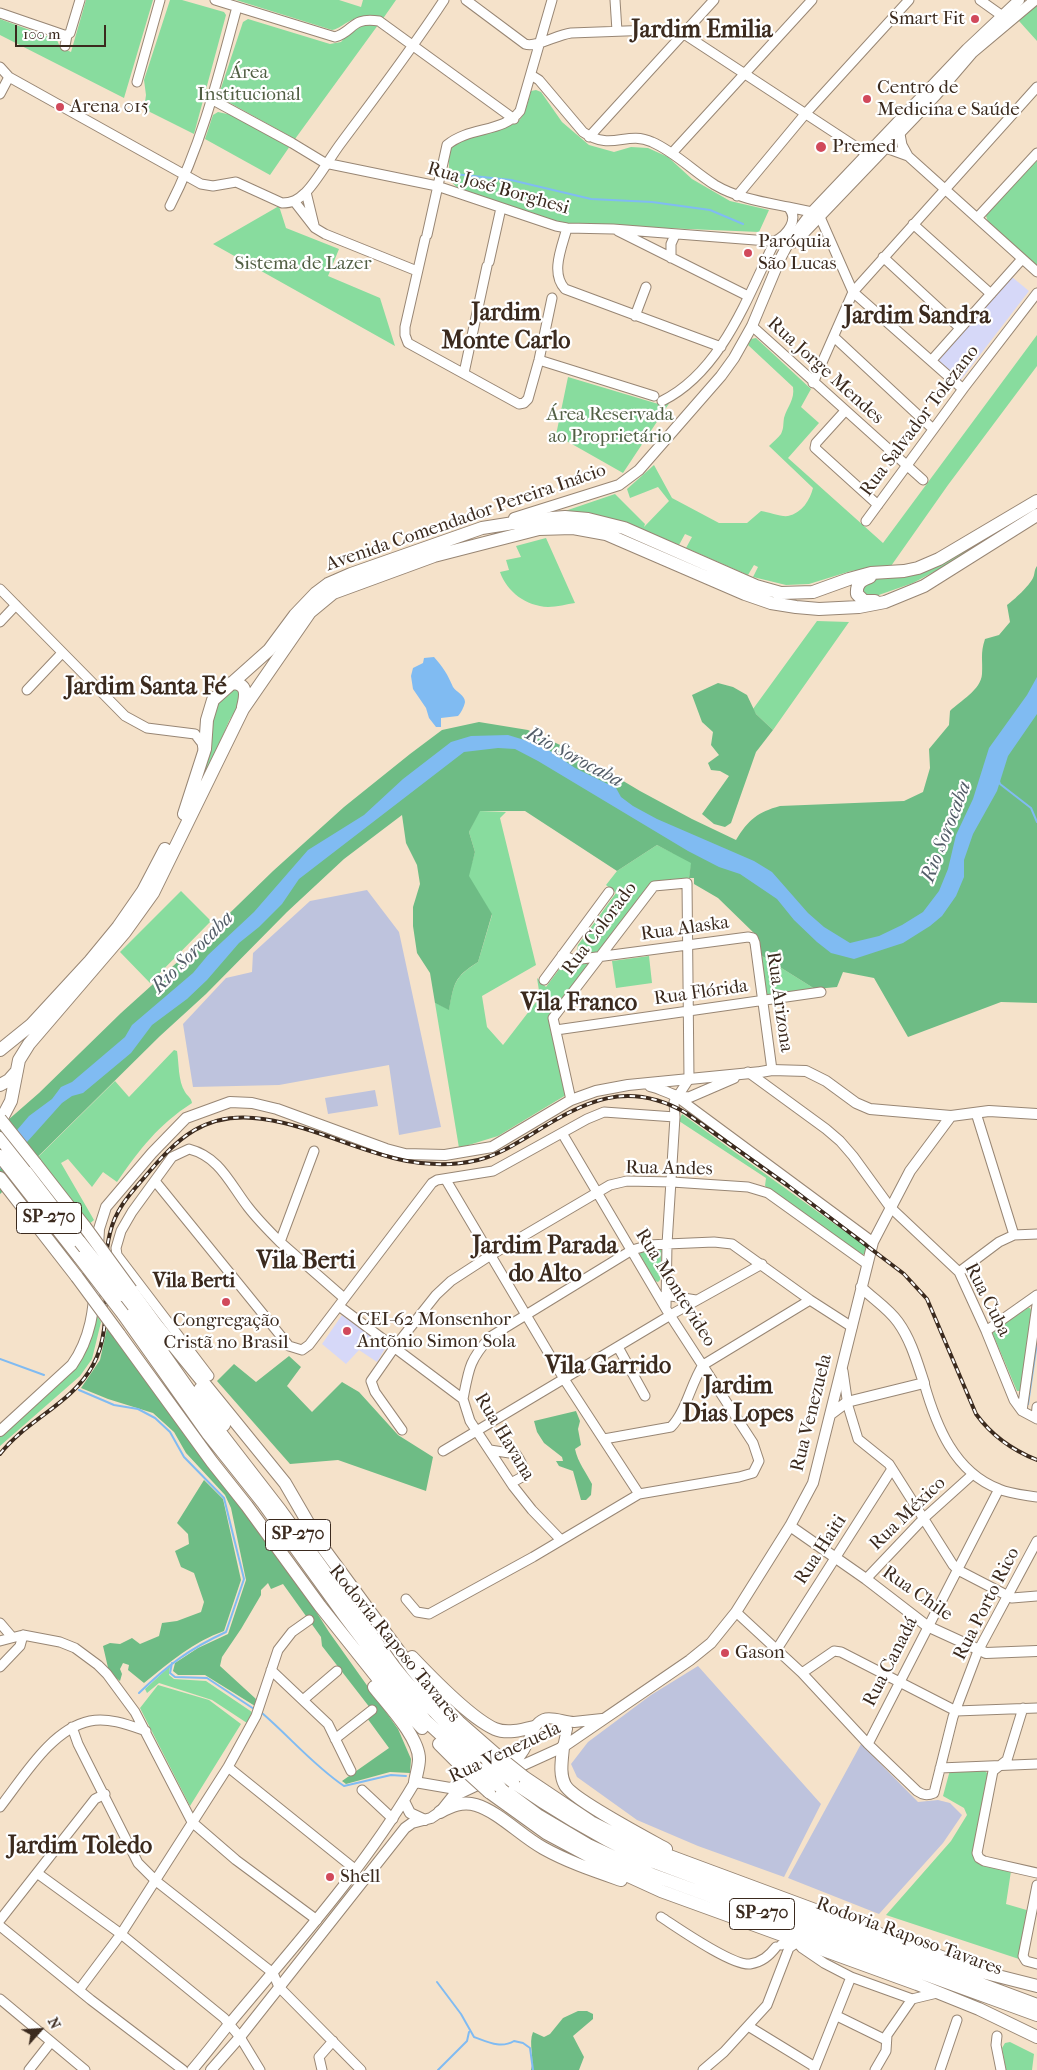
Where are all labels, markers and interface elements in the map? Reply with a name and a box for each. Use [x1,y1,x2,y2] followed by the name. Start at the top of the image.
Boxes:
[889,8,965,30] place label: Smart Fit
[969,13,981,25] marker: Smart Fit
[18,15,109,47] scale bar
[631,17,773,45] district label: Jardim Emilia
[23,25,61,43] text: 100 m
[197,62,301,106] park label: Área Institucional
[877,77,1020,121] place label: Centro de Medicina e Saúde
[861,93,873,105] marker: Centro de Medicina e Saúde
[70,96,149,118] place label: Arena 015
[54,101,66,113] marker: Arena 015
[832,136,896,158] place label: Premed
[814,140,828,154] marker: Premed
[424,158,572,220] street label: Rua José Borghesi
[758,231,837,275] place label: Paróquia São Lucas
[742,247,754,259] marker: Paróquia São Lucas
[234,253,372,275] park label: Sistema de Lazer
[442,300,570,356] district label: Jardim Monte Carlo
[844,303,990,331] district label: Jardim Sandra
[762,313,888,429] street label: Rua Jorge Mendes
[856,341,984,501] street label: Rua Salvador Tolezano
[546,404,674,448] park label: Área Reservada ao Proprietário
[323,459,609,577] street label: Avenida Comendador Pereira Inácio
[65,674,227,702] district label: Jardim Santa Fé
[521,722,627,794] water label: Rio Sorocaba
[917,778,977,886] water label: Rio Sorocaba
[558,878,642,980] street label: Rua Colorado
[147,907,239,999] water label: Rio Sorocaba
[639,912,731,946] street label: Rua Alaska
[761,950,797,1054] street label: Rua Arizona
[652,975,750,1011] street label: Rua Flórida
[521,990,637,1018] district label: Vila Franco
[625,1157,713,1181] street label: Rua Andes
[17,1202,82,1234] road number: SP-270
[630,1225,720,1351] street label: Rua Montevideo
[472,1233,618,1289] district label: Jardim Parada do Alto
[256,1248,356,1276] district label: Vila Berti
[959,1260,1015,1340] street label: Rua Cuba
[153,1270,235,1294] district label: Vila Berti
[220,1296,232,1308] marker: Congregação Cristã no Brasil
[357,1309,516,1353] place label: CEI-62 Monsenhor Antõnio Simon Sola
[164,1310,288,1354] place label: Congregação Cristã no Brasil
[341,1325,353,1337] marker: CEI-62 Monsenhor Antõnio Simon Sola
[786,1352,838,1474] street label: Rua Venezuela
[545,1353,671,1381] district label: Vila Garrido
[682,1373,794,1429] district label: Jardim Dias Lopes
[469,1389,539,1485] street label: Rua Havana
[865,1472,951,1556] street label: Rua México
[790,1511,852,1589] street label: Rua Haiti
[266,1520,330,1550] road number: SP-270
[949,1544,1025,1664] street label: Rua Porto Rico
[323,1560,465,1728] street label: Rodovia Raposo Tavares
[877,1562,957,1626] street label: Rua Chile
[859,1613,923,1711] street label: Rua Canadá
[735,1642,785,1664] place label: Gason
[719,1647,731,1659] marker: Gason
[446,1717,564,1789] street label: Rua Venezuela
[8,1833,152,1861] district label: Jardim Toledo
[340,1866,380,1888] place label: Shell
[324,1871,336,1883] marker: Shell
[813,1893,1005,1981] street label: Rodovia Raposo Tavares
[730,1898,794,1930] road number: SP-270
[15,2005,65,2055] north arrow
[44,2015,64,2032] text: N

